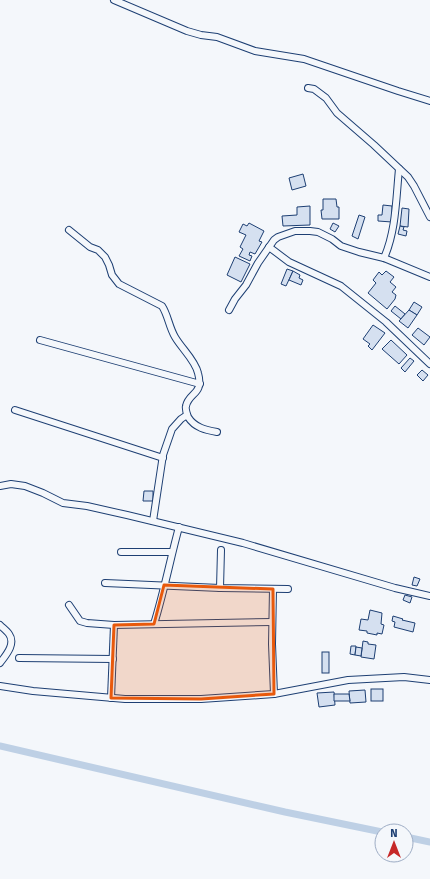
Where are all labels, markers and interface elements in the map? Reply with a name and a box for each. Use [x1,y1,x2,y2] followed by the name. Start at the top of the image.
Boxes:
[374,823,414,863] north arrow
[390,827,398,840] text: N

